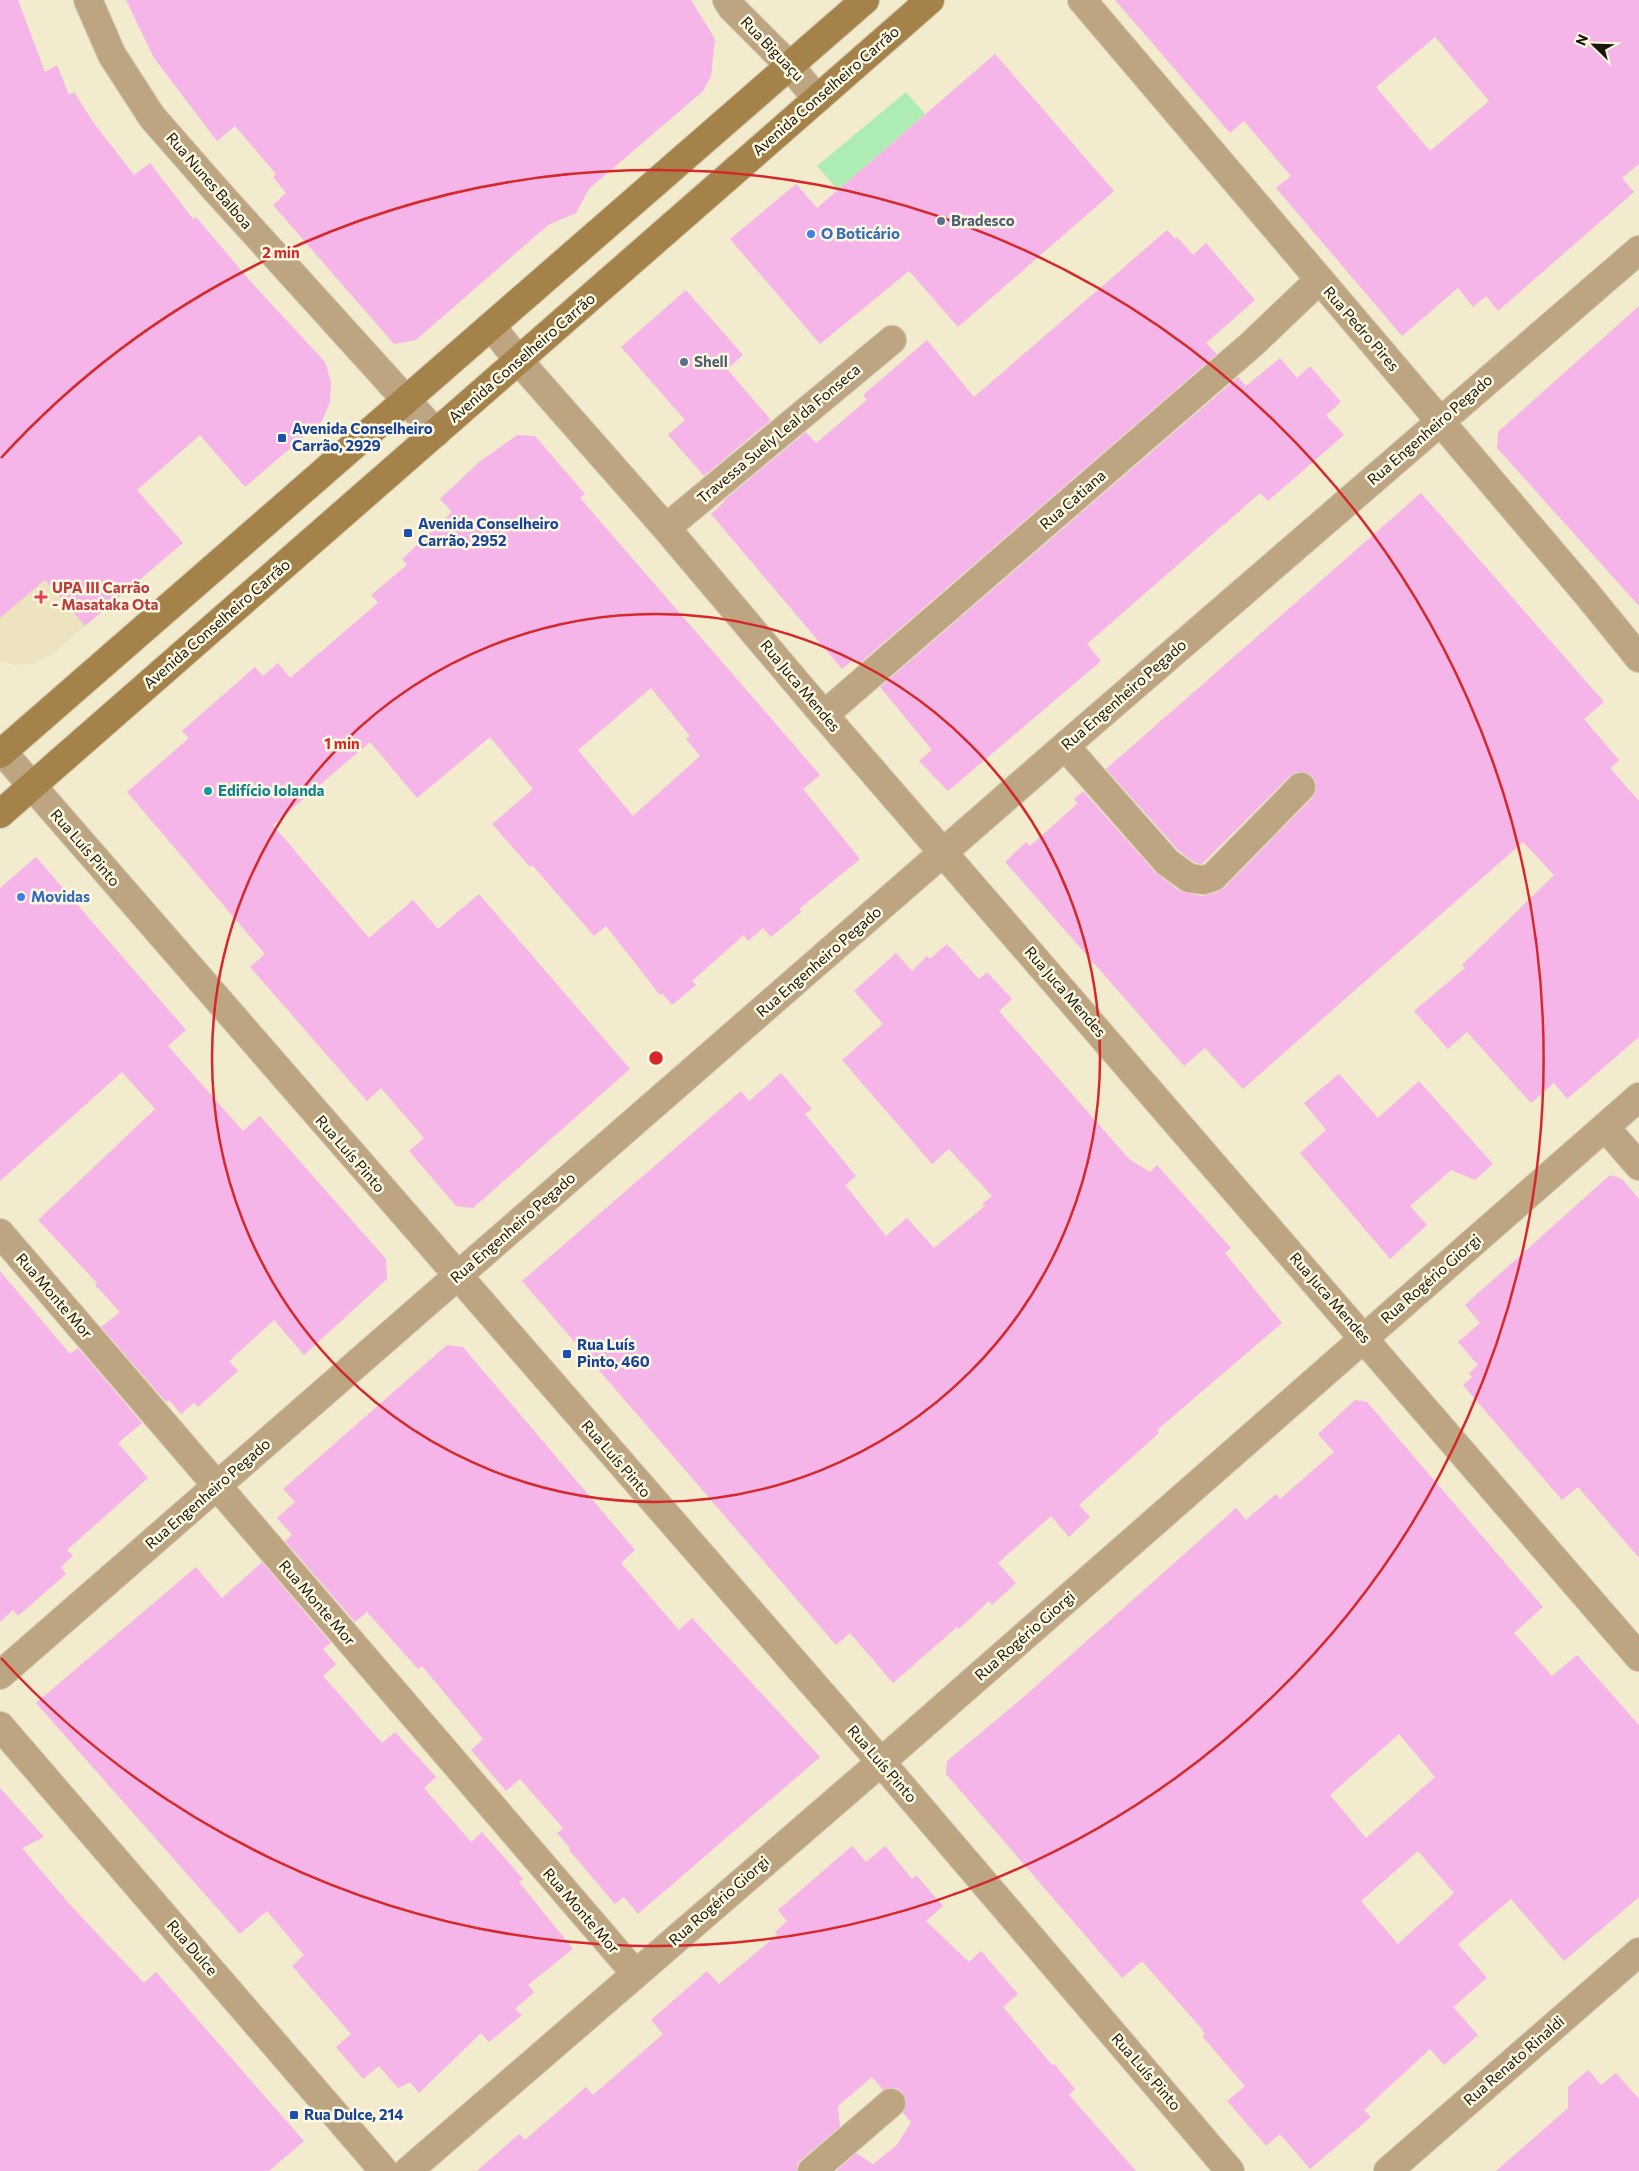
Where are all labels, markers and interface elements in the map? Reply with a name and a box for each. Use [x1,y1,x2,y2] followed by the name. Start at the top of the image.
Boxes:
[738,12,808,84] street label: Rua Biguaçu
[1569,20,1619,70] north arrow
[749,22,902,159] street label: Avenida Conselheiro Carrão
[1572,32,1591,48] text: N
[163,128,257,232] street label: Rua Nunes Balboa
[951,211,1015,229] place label: Bradesco
[935,215,947,227] marker: Bradesco
[821,224,900,242] place label: O Boticário
[805,228,817,240] marker: O Boticário
[262,243,300,261] text: 2 min
[1320,282,1403,374] street label: Rua Pedro Pires
[445,289,598,426] street label: Avenida Conselheiro Carrão
[694,352,728,370] place label: Shell
[678,356,690,368] marker: Shell
[693,360,864,507] street label: Travessa Suely Leal da Fonseca
[1363,370,1495,488] street label: Rua Engenheiro Pegado
[292,419,433,454] place label: Avenida Conselheiro Carrão, 2929
[276,432,288,444] marker: Avenida Conselheiro Carrão, 2929
[1036,466,1109,533] street label: Rua Catiana
[418,514,559,549] place label: Avenida Conselheiro Carrão, 2952
[402,527,414,539] marker: Avenida Conselheiro Carrão, 2952
[140,555,293,692] street label: Avenida Conselheiro Carrão
[52,578,159,613] place label: UPA III Carrão - Masataka Ota
[34,590,48,604] marker: UPA III Carrão - Masataka Ota
[1057,635,1189,753] street label: Rua Engenheiro Pegado
[757,636,844,735] street label: Rua Juca Mendes
[324,734,360,752] text: 1 min
[218,781,325,799] place label: Edifício Iolanda
[202,785,214,797] marker: Edifício Iolanda
[47,805,124,890] street label: Rua Luís Pinto
[31,887,90,905] place label: Movidas
[15,891,27,903] marker: Movidas
[752,902,884,1020] street label: Rua Engenheiro Pegado
[1022,942,1110,1040] street label: Rua Juca Mendes
[647,1049,665,1067] centre of rings
[312,1111,389,1196] street label: Rua Luís Pinto
[446,1168,578,1286] street label: Rua Engenheiro Pegado
[1377,1230,1484,1327] street label: Rua Rogério Giorgi
[1287,1248,1375,1346] street label: Rua Juca Mendes
[13,1249,97,1342] street label: Rua Monte Mor
[577,1335,650,1370] place label: Rua Luís Pinto, 460
[561,1348,573,1360] marker: Rua Luís Pinto, 460
[578,1416,655,1501] street label: Rua Luís Pinto
[141,1434,273,1552] street label: Rua Engenheiro Pegado
[276,1556,360,1649] street label: Rua Monte Mor
[971,1587,1078,1684] street label: Rua Rogério Giorgi
[844,1721,921,1806] street label: Rua Luís Pinto
[665,1852,772,1949] street label: Rua Rogério Giorgi
[540,1864,624,1957] street label: Rua Monte Mor
[164,1916,222,1979] street label: Rua Dulce
[1459,2012,1567,2109] street label: Rua Renato Rinaldi
[1108,2029,1185,2114] street label: Rua Luís Pinto
[304,2105,403,2123] place label: Rua Dulce, 214
[288,2109,300,2121] marker: Rua Dulce, 214

